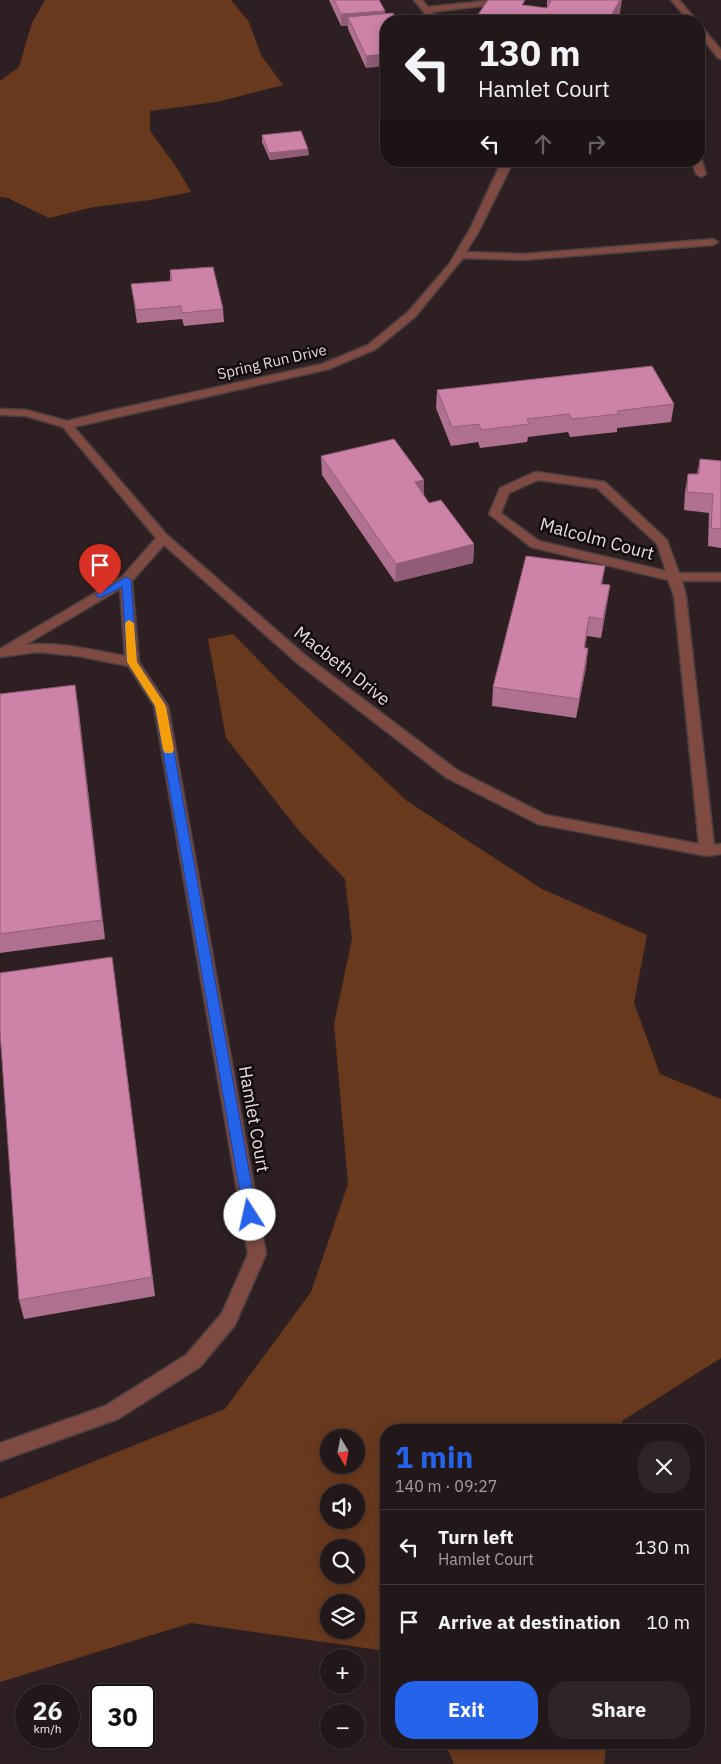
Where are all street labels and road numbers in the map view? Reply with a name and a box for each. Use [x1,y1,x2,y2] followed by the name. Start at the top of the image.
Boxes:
[215,340,328,383] street label: Spring Run Drive
[537,512,657,565] street label: Malcolm Court
[289,621,395,711] street label: Macbeth Drive
[234,1064,275,1174] street label: Hamlet Court

